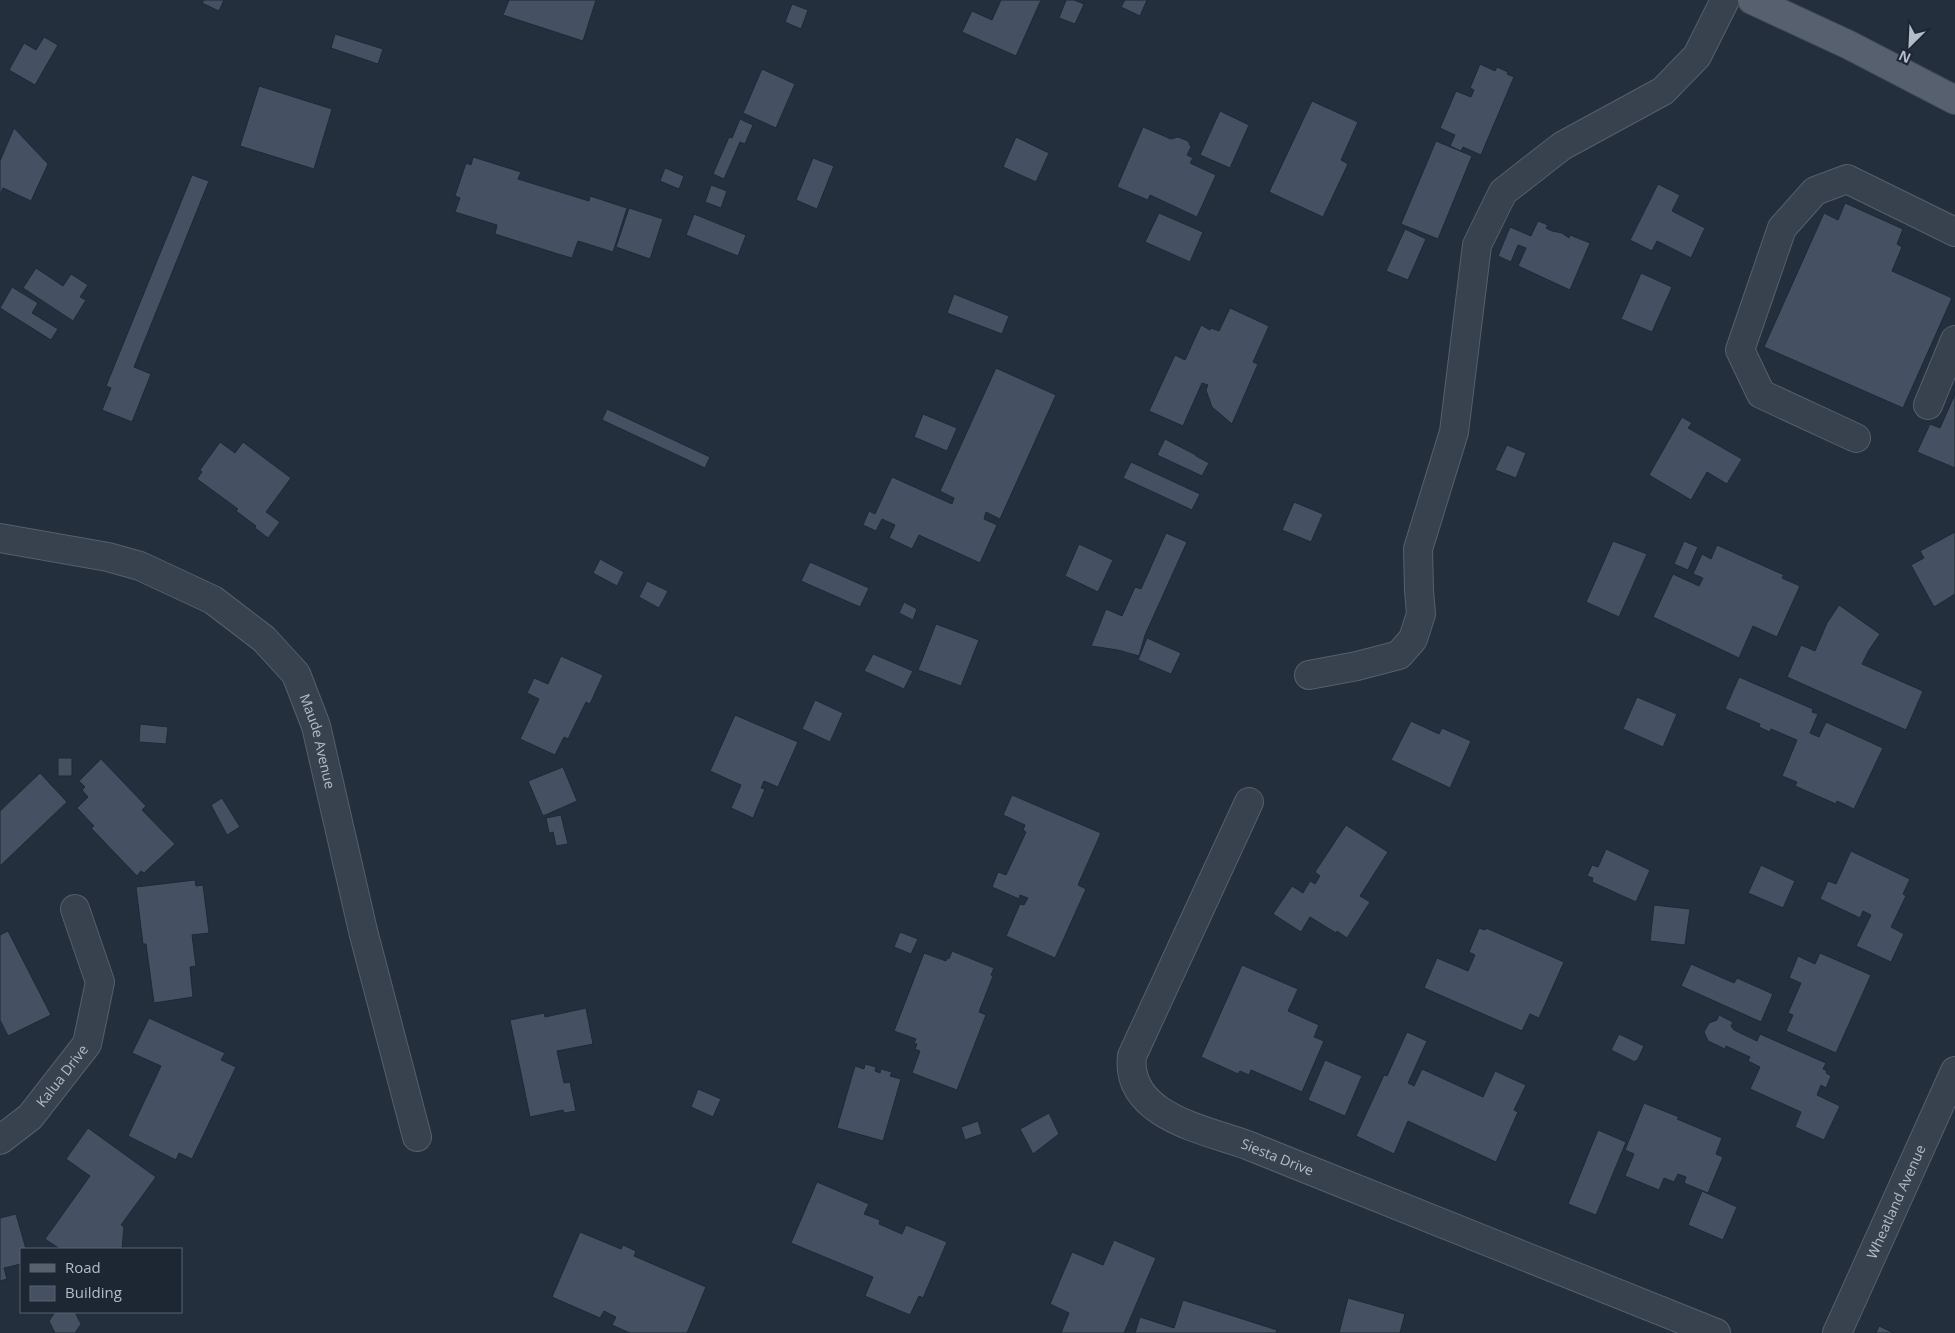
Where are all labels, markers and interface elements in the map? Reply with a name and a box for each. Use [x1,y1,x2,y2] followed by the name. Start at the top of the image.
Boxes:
[1885,20,1935,70] north arrow
[1895,46,1914,68] text: N
[296,691,340,791] street label: Maude Avenue
[31,1040,92,1111] street label: Kalua Drive
[1239,1134,1317,1180] street label: Siesta Drive
[1862,1141,1930,1262] street label: Wheatland Avenue
[20,1248,182,1313] legend
[65,1257,101,1277] text: Road
[65,1282,122,1302] text: Building

